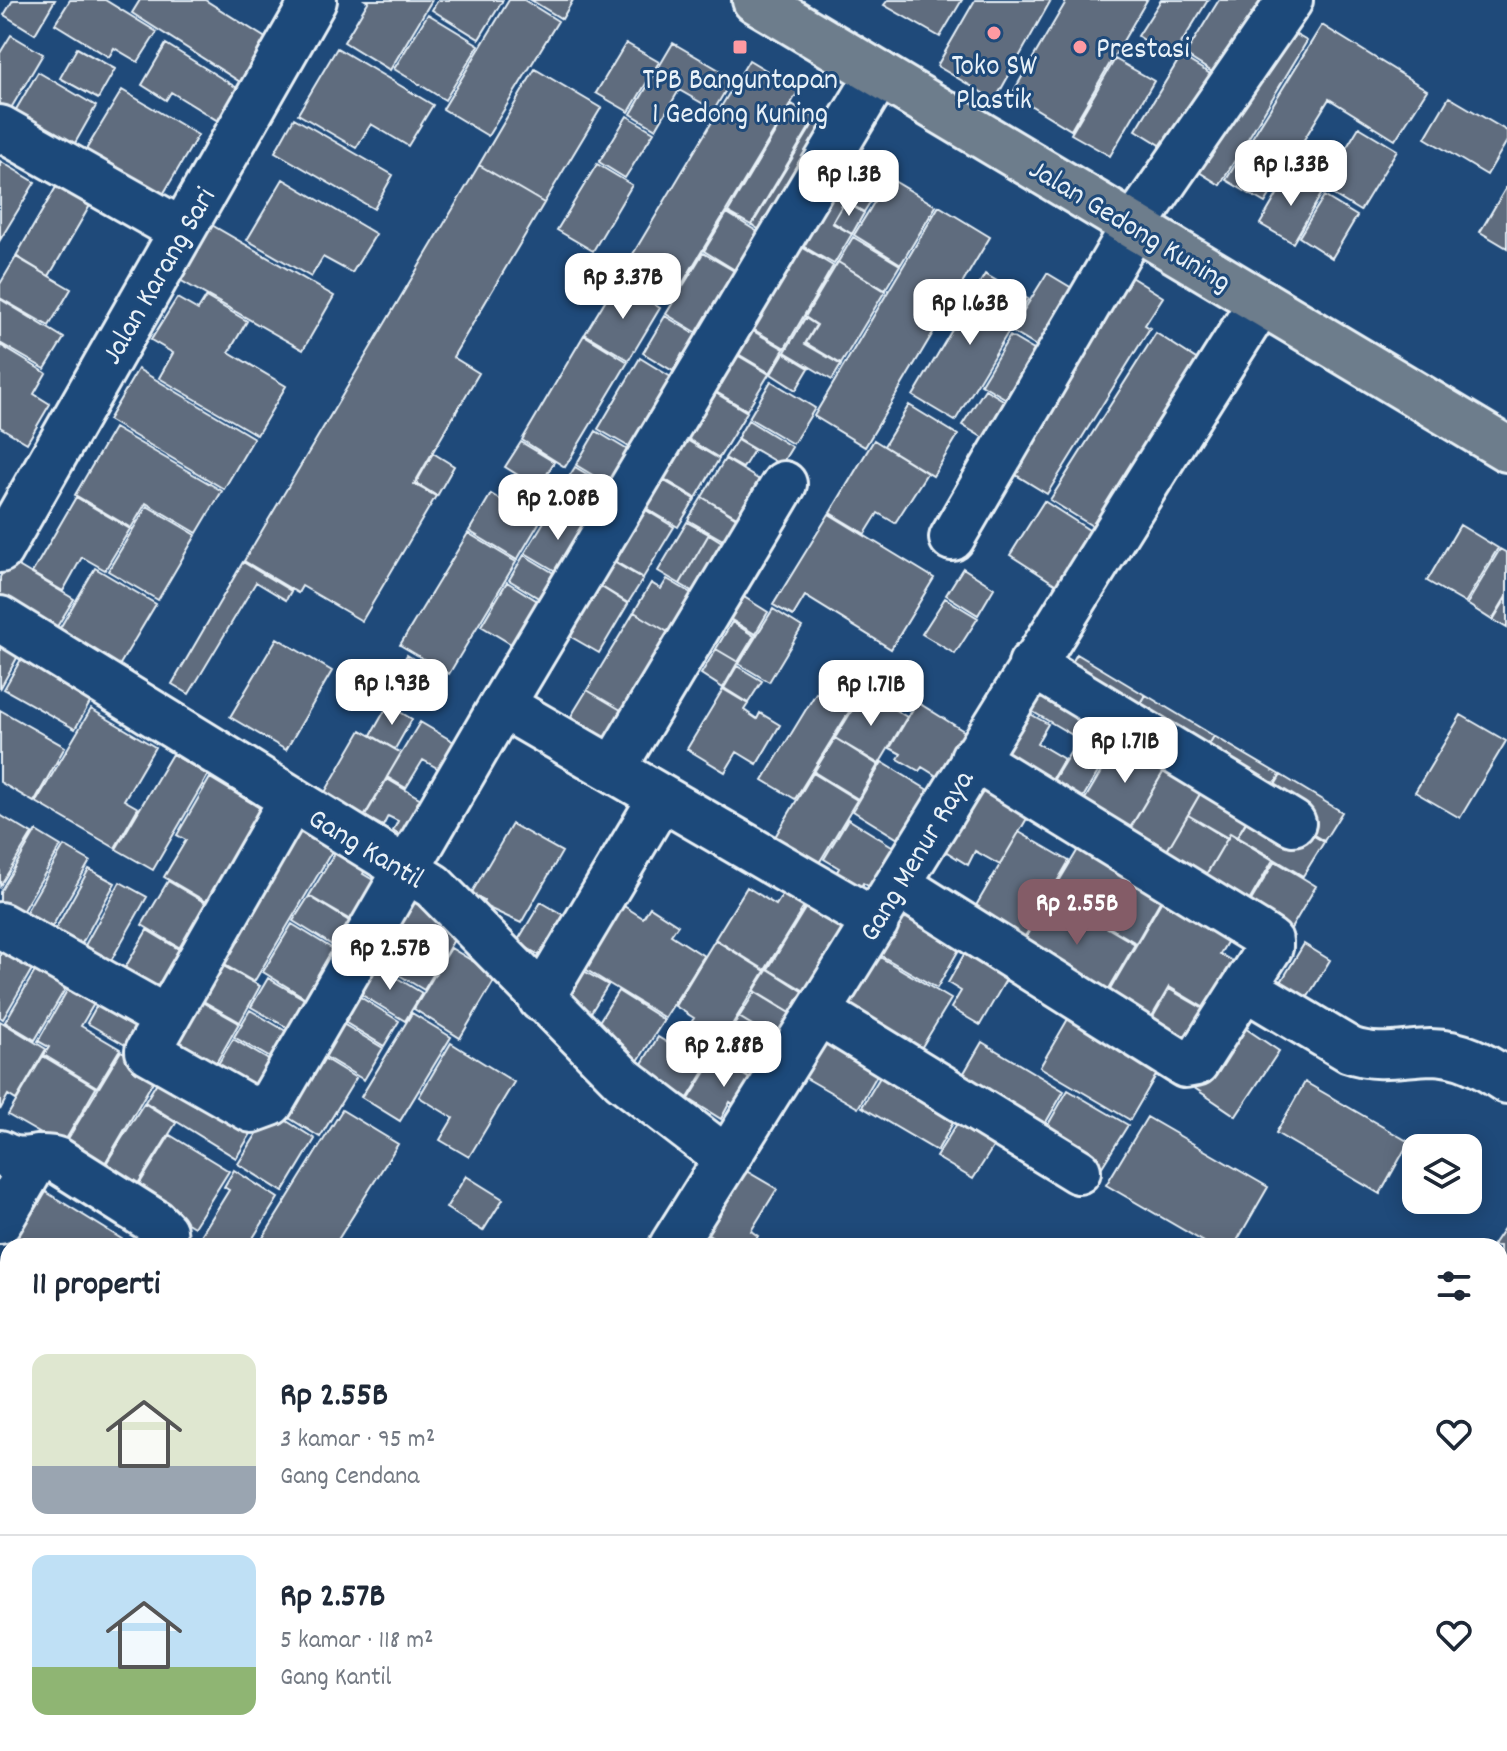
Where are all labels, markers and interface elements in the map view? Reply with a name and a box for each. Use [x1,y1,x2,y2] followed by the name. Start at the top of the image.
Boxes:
[985,24,1003,42] marker: Toko SW Plastik
[1096,30,1190,73] place label: Prestasi
[731,38,749,56] marker: TPB Banguntapan 1 Gedong Kuning
[1071,38,1089,56] marker: Prestasi
[951,47,1038,124] place label: Toko SW Plastik
[642,61,838,138] place label: TPB Banguntapan 1 Gedong Kuning
[1208,140,1374,208] pin: Rp 1.33B
[1253,147,1329,184] text: Rp 1.33B
[775,150,923,218] pin: Rp 1.3B
[1019,150,1238,305] street label: Jalan Gedong Kuning
[817,157,881,194] text: Rp 1.3B
[93,181,229,374] street label: Jalan Karang Sari
[540,253,706,321] pin: Rp 3.37B
[583,260,663,297] text: Rp 3.37B
[887,279,1053,347] pin: Rp 1.63B
[931,286,1009,323] text: Rp 1.63B
[475,474,641,542] pin: Rp 2.08B
[516,481,600,518] text: Rp 2.08B
[309,659,475,727] pin: Rp 1.93B
[788,660,954,728] pin: Rp 1.71B
[354,666,430,703] text: Rp 1.93B
[837,667,905,704] text: Rp 1.71B
[1042,717,1208,785] pin: Rp 1.71B
[1091,724,1159,761] text: Rp 1.71B
[851,762,988,951] street label: Gang Menur Raya
[298,799,431,902] street label: Gang Kantil
[994,879,1160,947] pin: Rp 2.55B
[1036,886,1118,923] text: Rp 2.55B
[307,924,473,992] pin: Rp 2.57B
[350,931,430,968] text: Rp 2.57B
[641,1021,807,1089] pin: Rp 2.88B
[684,1028,764,1065] text: Rp 2.88B
[1402,1134,1482,1214] map controls
[1402,1134,1482,1214] button: layers
[32,1262,160,1311] text: 11 properti
[1432,1264,1476,1308] icon: filters
[280,1373,388,1422] text: Rp 2.55B
[96,1386,192,1482] icon: home
[1432,1412,1476,1456] icon: heart
[280,1422,435,1459] text: 3 kamar · 95 m²
[280,1459,420,1496] text: Gang Cendana
[280,1574,385,1623] text: Rp 2.57B
[96,1587,192,1683] icon: home
[1432,1613,1476,1657] icon: heart
[280,1623,434,1660] text: 5 kamar · 118 m²
[280,1660,391,1697] text: Gang Kantil

